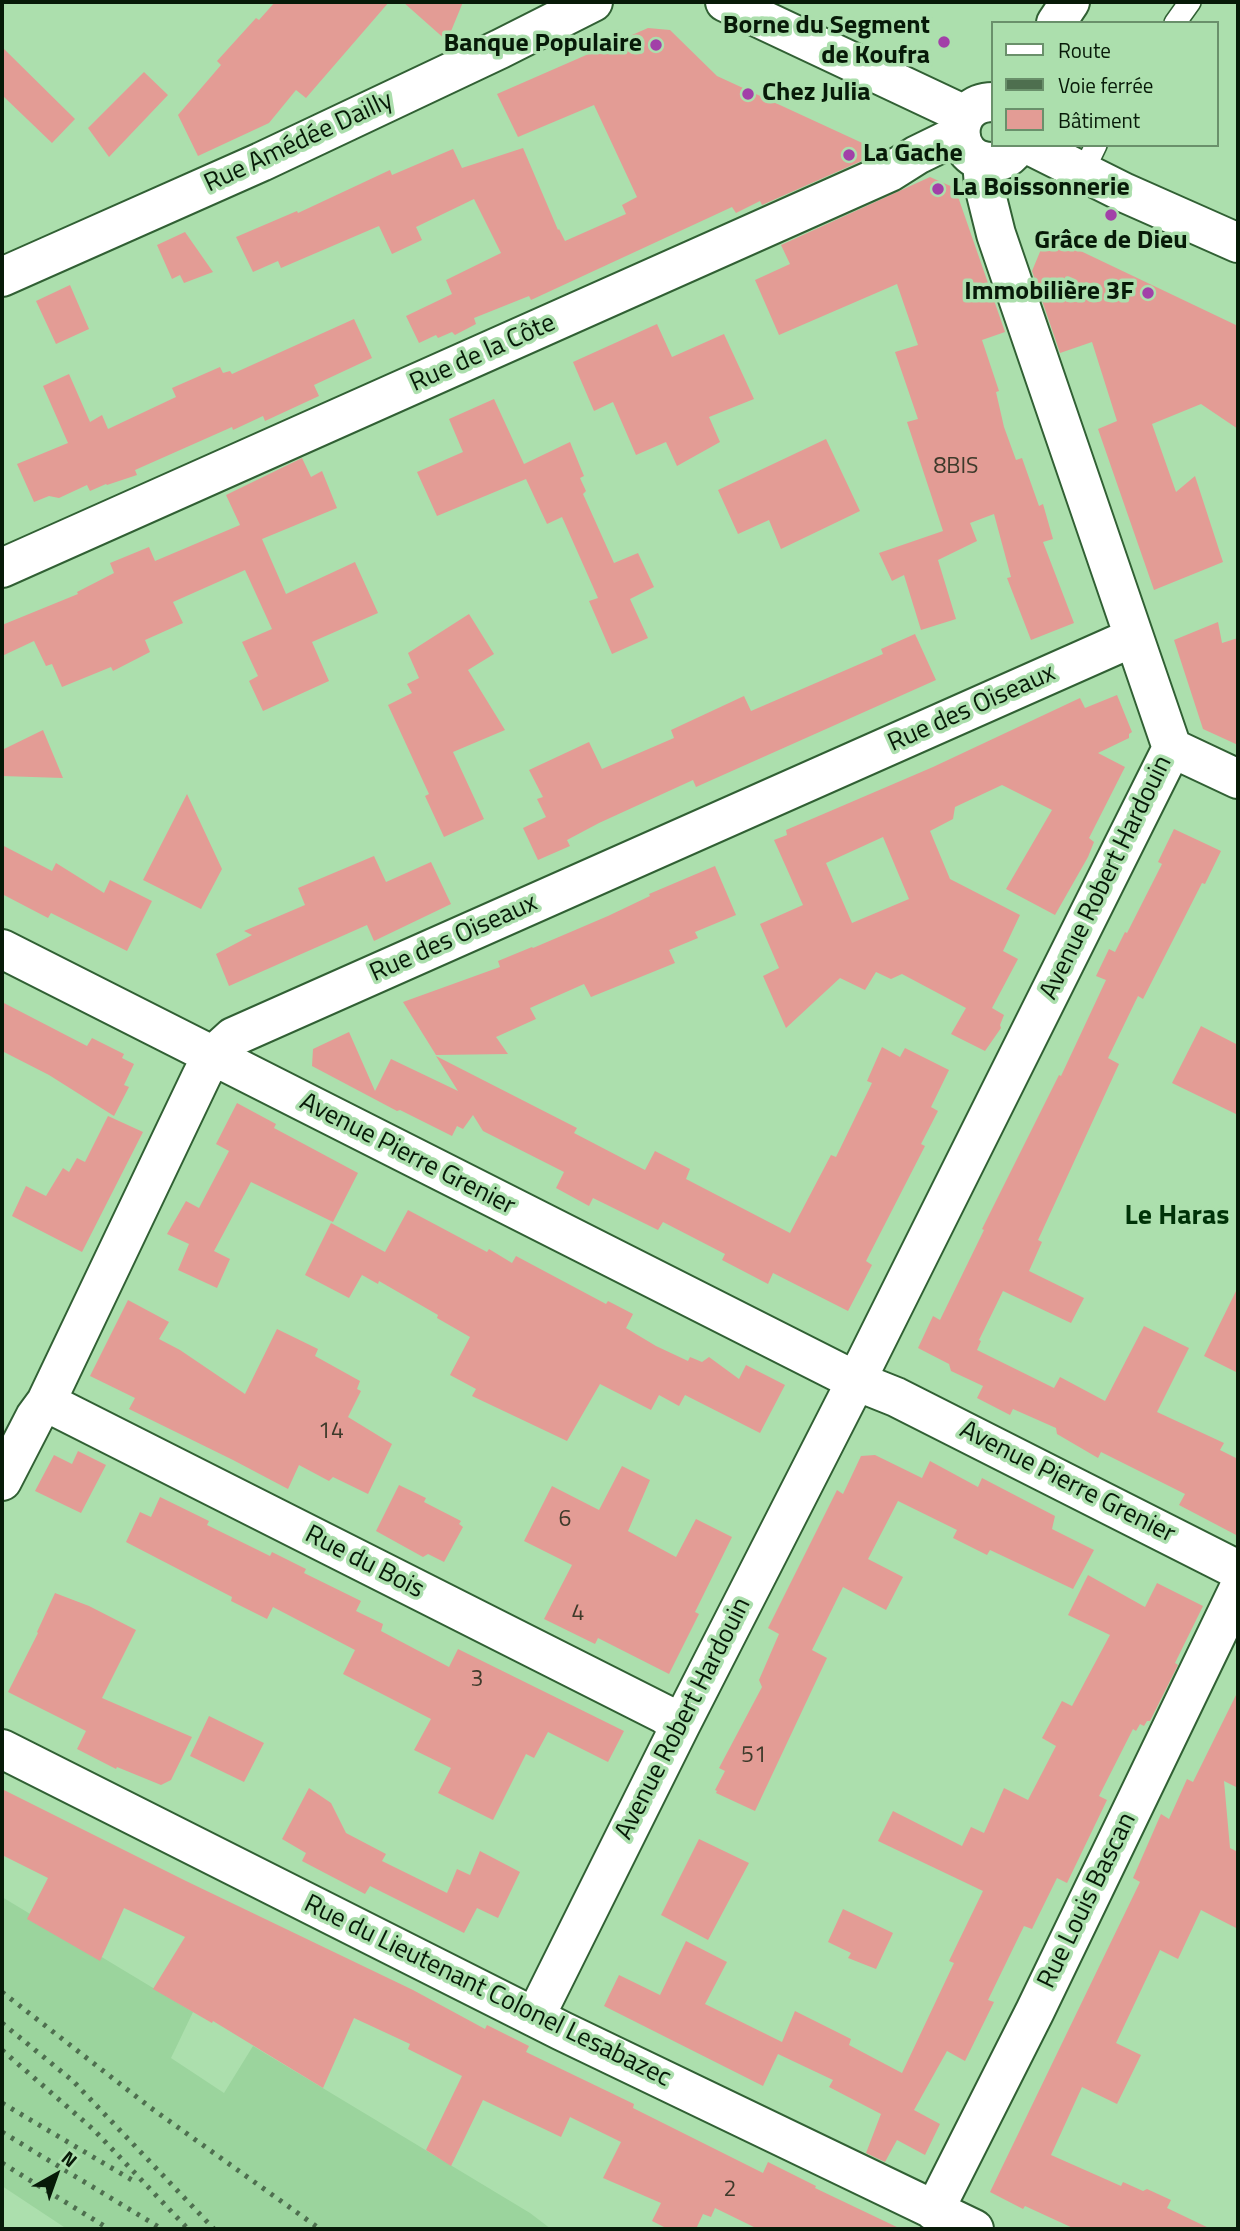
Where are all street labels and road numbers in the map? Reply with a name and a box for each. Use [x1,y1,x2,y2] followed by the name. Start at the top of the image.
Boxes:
[200,86,398,200] street label: Rue Amédée Dailly
[406,308,560,400] street label: Rue de la Côte
[883,658,1061,760] street label: Rue des Oiseaux
[1034,751,1180,1005] street label: Avenue Robert Hardouin
[365,888,543,990] street label: Rue des Oiseaux
[294,1087,520,1223] street label: Avenue Pierre Grenier
[954,1415,1180,1551] street label: Avenue Pierre Grenier
[299,1520,429,1606] street label: Rue du Bois
[609,1593,759,1845] street label: Avenue Robert Hardouin
[1032,1808,1144,1994] street label: Rue Louis Bascan
[298,1889,676,2095] street label: Rue du Lieutenant Colonel Lesabazec

